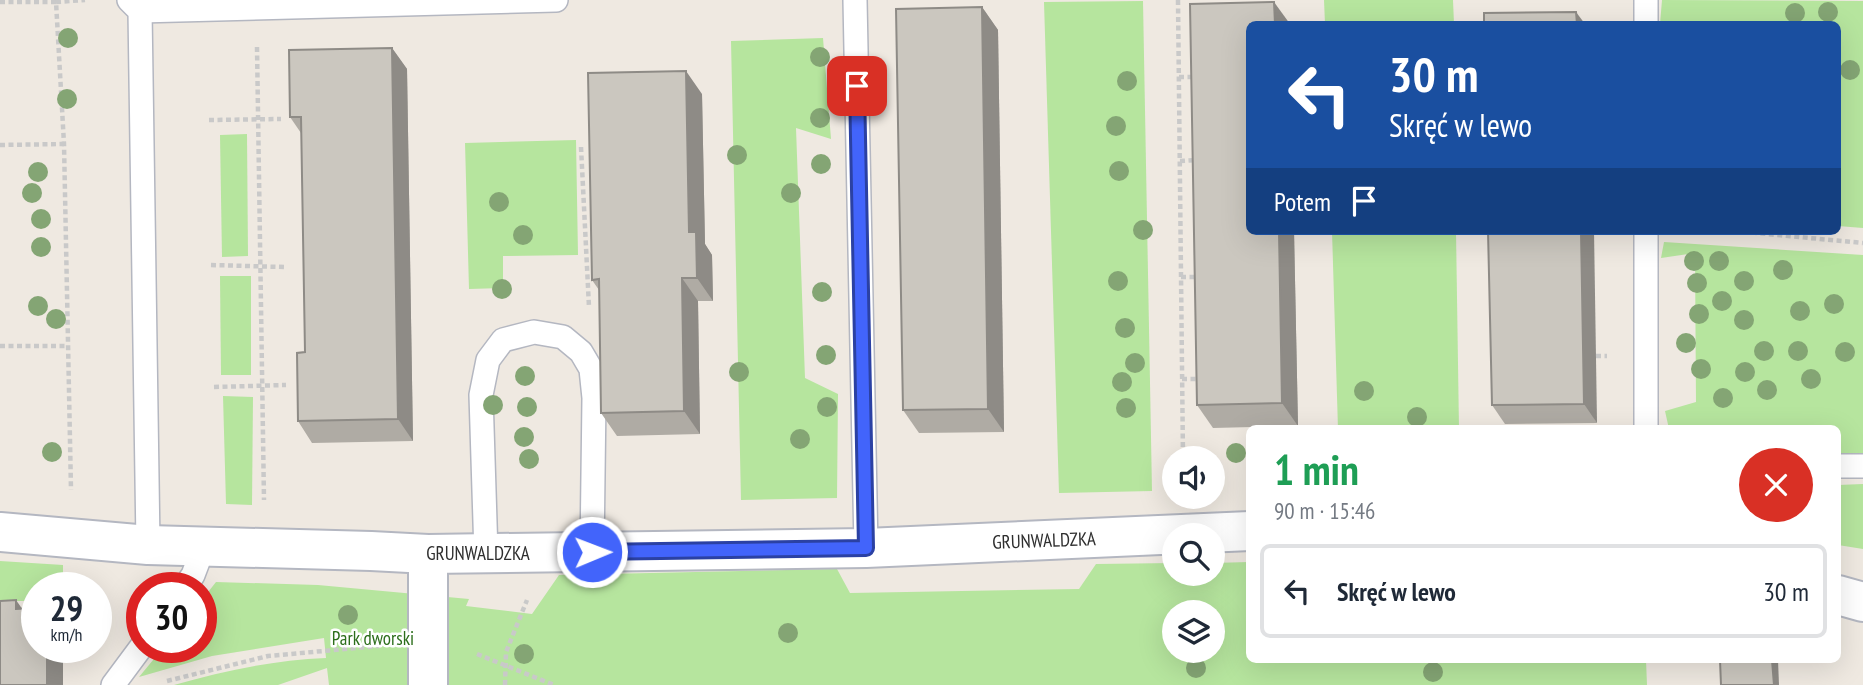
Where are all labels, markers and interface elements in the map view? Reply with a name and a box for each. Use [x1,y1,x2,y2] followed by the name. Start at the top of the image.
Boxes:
[1389,42,1478,106] text: 30 m
[1274,49,1365,140] icon: left
[827,56,887,116] pin
[838,67,876,105] icon: arrive
[1389,104,1532,146] text: Skręć w lewo
[1345,182,1383,220] icon: arrive
[1274,185,1331,218] text: Potem
[1274,442,1359,497] text: 1 min
[1162,446,1225,663] map controls
[1162,446,1225,509] button: sound
[1739,448,1813,522] button: close
[1274,496,1375,525] text: 90 m · 15:46
[555,515,629,589] position arrow
[1162,523,1225,586] button: search
[992,526,1096,554] street label: GRUNWALDZKA
[426,541,530,565] street label: GRUNWALDZKA
[126,572,217,663] speed limit sign: 30
[1278,572,1316,610] icon: left
[1337,575,1456,608] text: Skręć w lewo
[1763,575,1809,608] text: 30 m
[50,585,83,631] text: 29
[1162,600,1225,663] button: layers
[51,623,82,646] text: km/h
[332,626,414,650] park label: Park dworski

